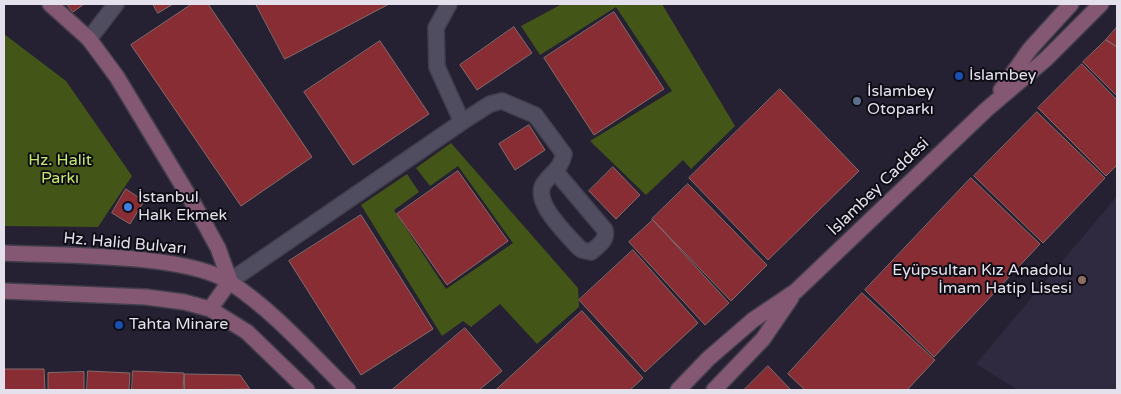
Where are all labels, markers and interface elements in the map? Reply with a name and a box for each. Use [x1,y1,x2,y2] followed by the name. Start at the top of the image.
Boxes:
[969,66,1036,86] place label: İslambey
[953,70,965,82] marker: İslambey
[867,82,934,120] place label: İslambey Otoparkı
[851,95,863,107] marker: İslambey Otoparkı
[825,134,933,240] street label: İslambey Caddesi
[28,151,92,189] park label: Hz. Halit Parkı
[138,188,227,226] place label: İstanbul Halk Ekmek
[122,201,134,213] marker: İstanbul Halk Ekmek
[62,229,188,259] street label: Hz. Halid Bulvarı
[892,261,1072,299] place label: Eyüpsultan Kız Anadolu İmam Hatip Lisesi
[1076,274,1088,286] marker: Eyüpsultan Kız Anadolu İmam Hatip Lisesi
[129,315,228,335] place label: Tahta Minare
[113,319,125,331] marker: Tahta Minare

